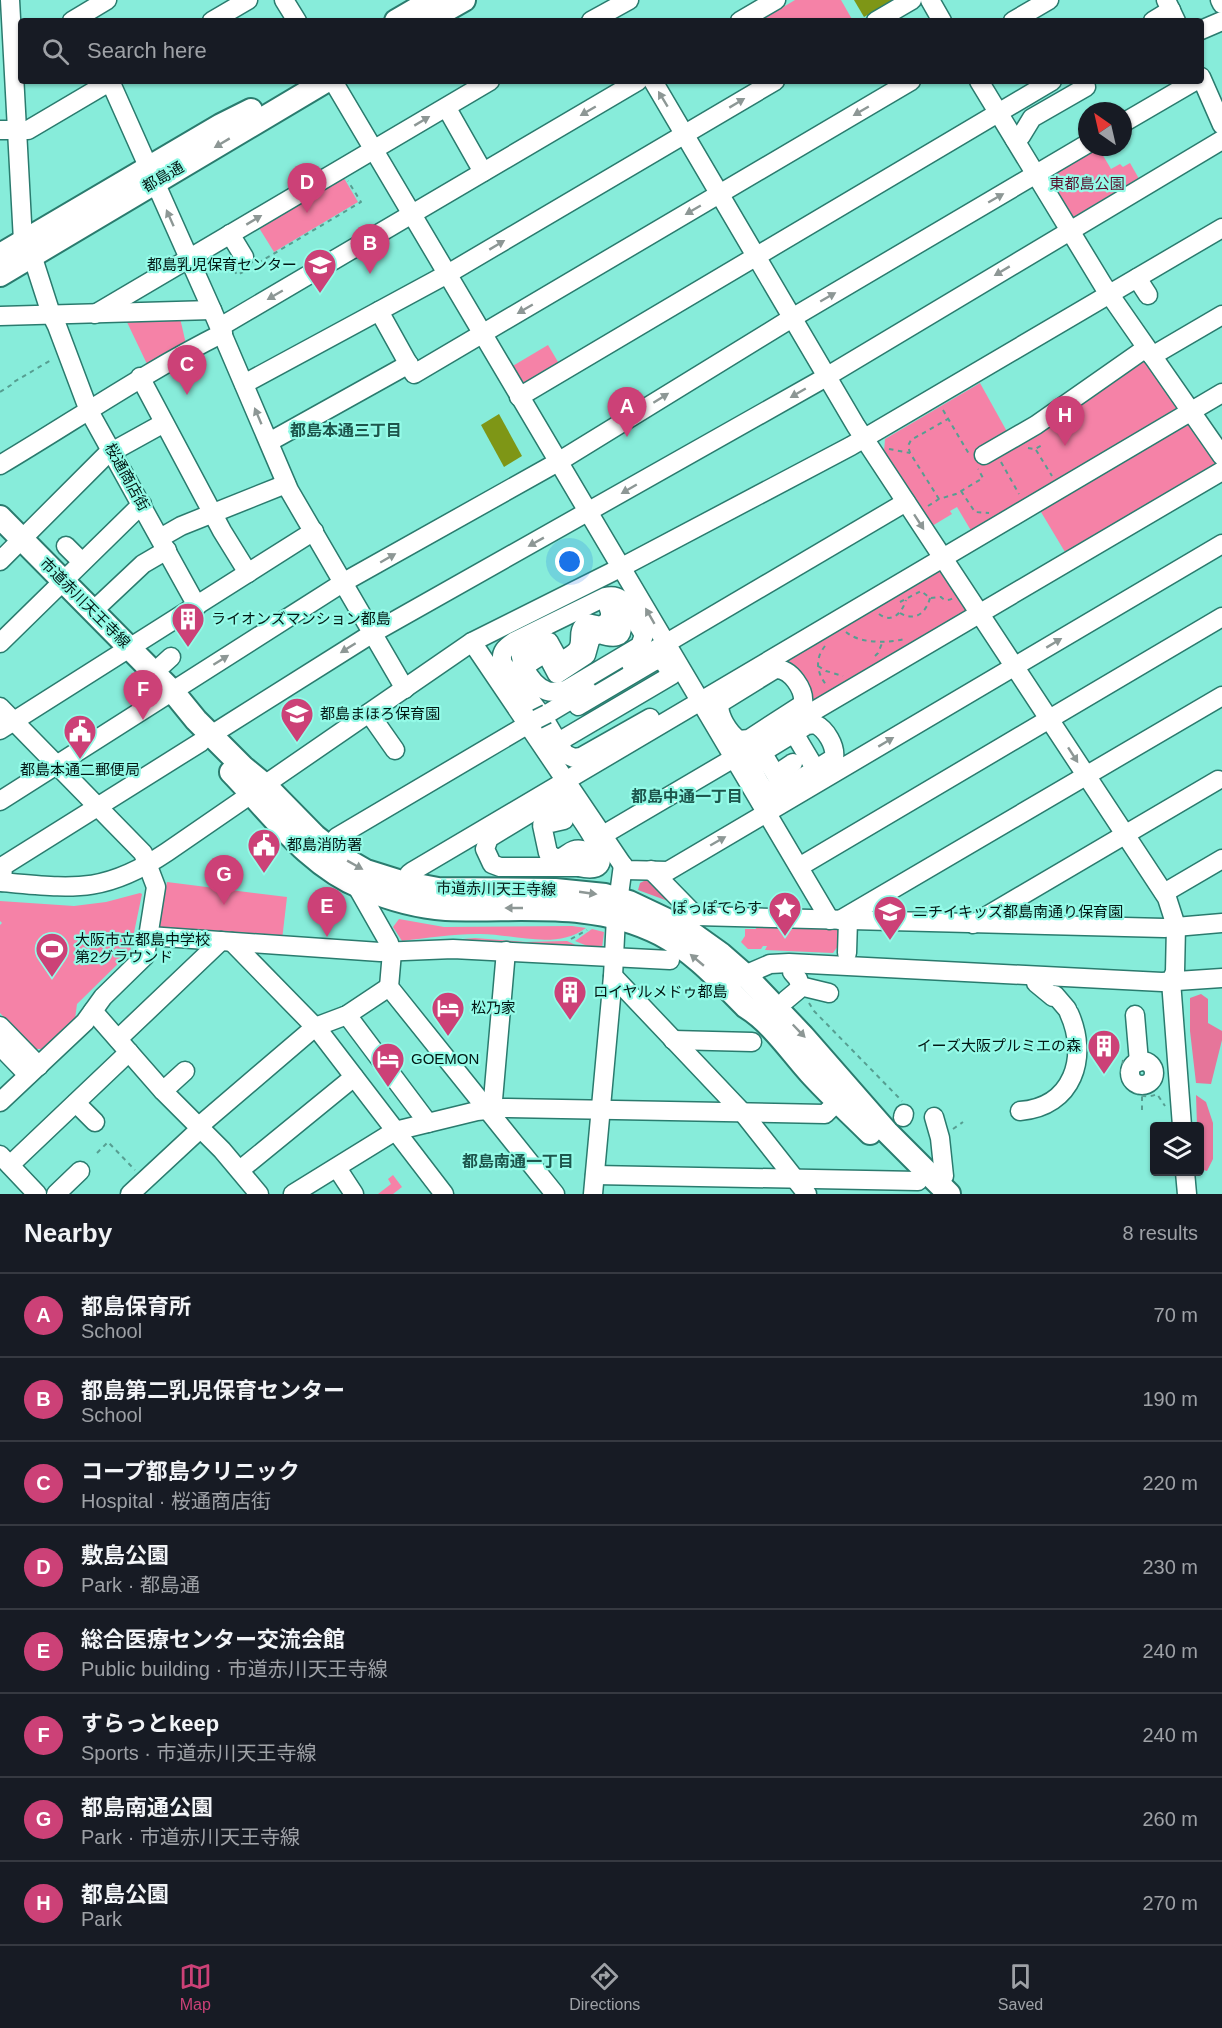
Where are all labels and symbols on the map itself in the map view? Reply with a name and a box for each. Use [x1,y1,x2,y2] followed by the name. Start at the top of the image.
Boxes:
[658,91,669,107] one-way arrow
[729,98,746,108] one-way arrow
[1078,102,1132,156] north arrow
[580,105,596,116] one-way arrow
[853,105,869,116] one-way arrow
[414,116,431,126] one-way arrow
[213,137,230,147] one-way arrow
[139,158,186,195] street label: 都島通
[288,164,326,213] pin: D
[1049,175,1125,192] park label: 東都島公園
[988,193,1005,203] one-way arrow
[685,205,701,216] one-way arrow
[165,209,175,227] one-way arrow
[246,215,262,226] one-way arrow
[350,224,389,274] pin: B
[489,240,506,250] one-way arrow
[302,247,338,294] school or university icon: 都島乳児保育センター
[147,256,297,273] place label: 都島乳児保育センター
[994,266,1010,277] one-way arrow
[266,290,283,300] one-way arrow
[820,292,837,302] one-way arrow
[517,303,533,314] one-way arrow
[168,346,207,395] pin: C
[790,387,807,397] one-way arrow
[608,388,646,437] pin: A
[653,393,669,404] one-way arrow
[1046,396,1084,446] pin: H
[253,407,262,424] one-way arrow
[290,422,402,439] district label: 都島本通三丁目
[102,440,153,514] street label: 桜通商店街
[620,484,637,494] one-way arrow
[913,514,924,530] one-way arrow
[528,536,545,546] one-way arrow
[555,547,584,576] your location
[380,553,396,564] one-way arrow
[37,554,134,651] street label: 市道赤川天王寺線
[170,601,206,648] building icon: ライオンズマンション都島
[645,608,656,624] one-way arrow
[211,610,391,627] place label: ライオンズマンション都島
[1046,638,1063,648] one-way arrow
[341,642,357,654] one-way arrow
[213,654,229,666] one-way arrow
[124,670,162,720] pin: F
[279,696,315,743] school or university icon: 都島まほろ保育園
[320,705,440,722] place label: 都島まほろ保育園
[62,713,98,760] public building icon: 都島本通二郵便局
[878,737,895,747] one-way arrow
[1067,747,1078,763] one-way arrow
[20,761,140,778] place label: 都島本通二郵便局
[631,788,743,805] district label: 都島中通一丁目
[246,827,282,874] public building icon: 都島消防署
[287,836,362,853] place label: 都島消防署
[710,836,727,846] one-way arrow
[204,856,244,905] pin: G
[347,860,364,870] one-way arrow
[436,879,556,898] street label: 市道赤川天王寺線
[308,888,346,937] pin: E
[579,888,598,898] one-way arrow
[767,890,803,937] place icon: ぽっぽてらす
[872,894,908,941] school or university icon: ニチイキッズ都島南通り保育園
[672,899,762,916] place label: ぽっぽてらす
[505,903,524,913] one-way arrow
[913,903,1123,920] place label: ニチイキッズ都島南通り保育園
[34,931,70,978] sports icon: 大阪市立都島中学校 第2グラウンド
[75,931,210,965] place label: 大阪市立都島中学校 第2グラウンド
[689,953,705,966] one-way arrow
[552,974,588,1021] building icon: ロイヤルメドゥ都島
[593,983,728,1000] place label: ロイヤルメドゥ都島
[430,990,466,1037] hotel icon: 松乃家
[471,999,516,1016] place label: 松乃家
[792,1024,806,1039] one-way arrow
[1086,1028,1122,1075] building icon: イーズ大阪プルミエの森
[917,1037,1081,1054] place label: イーズ大阪プルミエの森
[370,1041,406,1088] hotel icon: GOEMON
[411,1050,479,1067] place label: GOEMON
[462,1153,574,1170] district label: 都島南通一丁目

